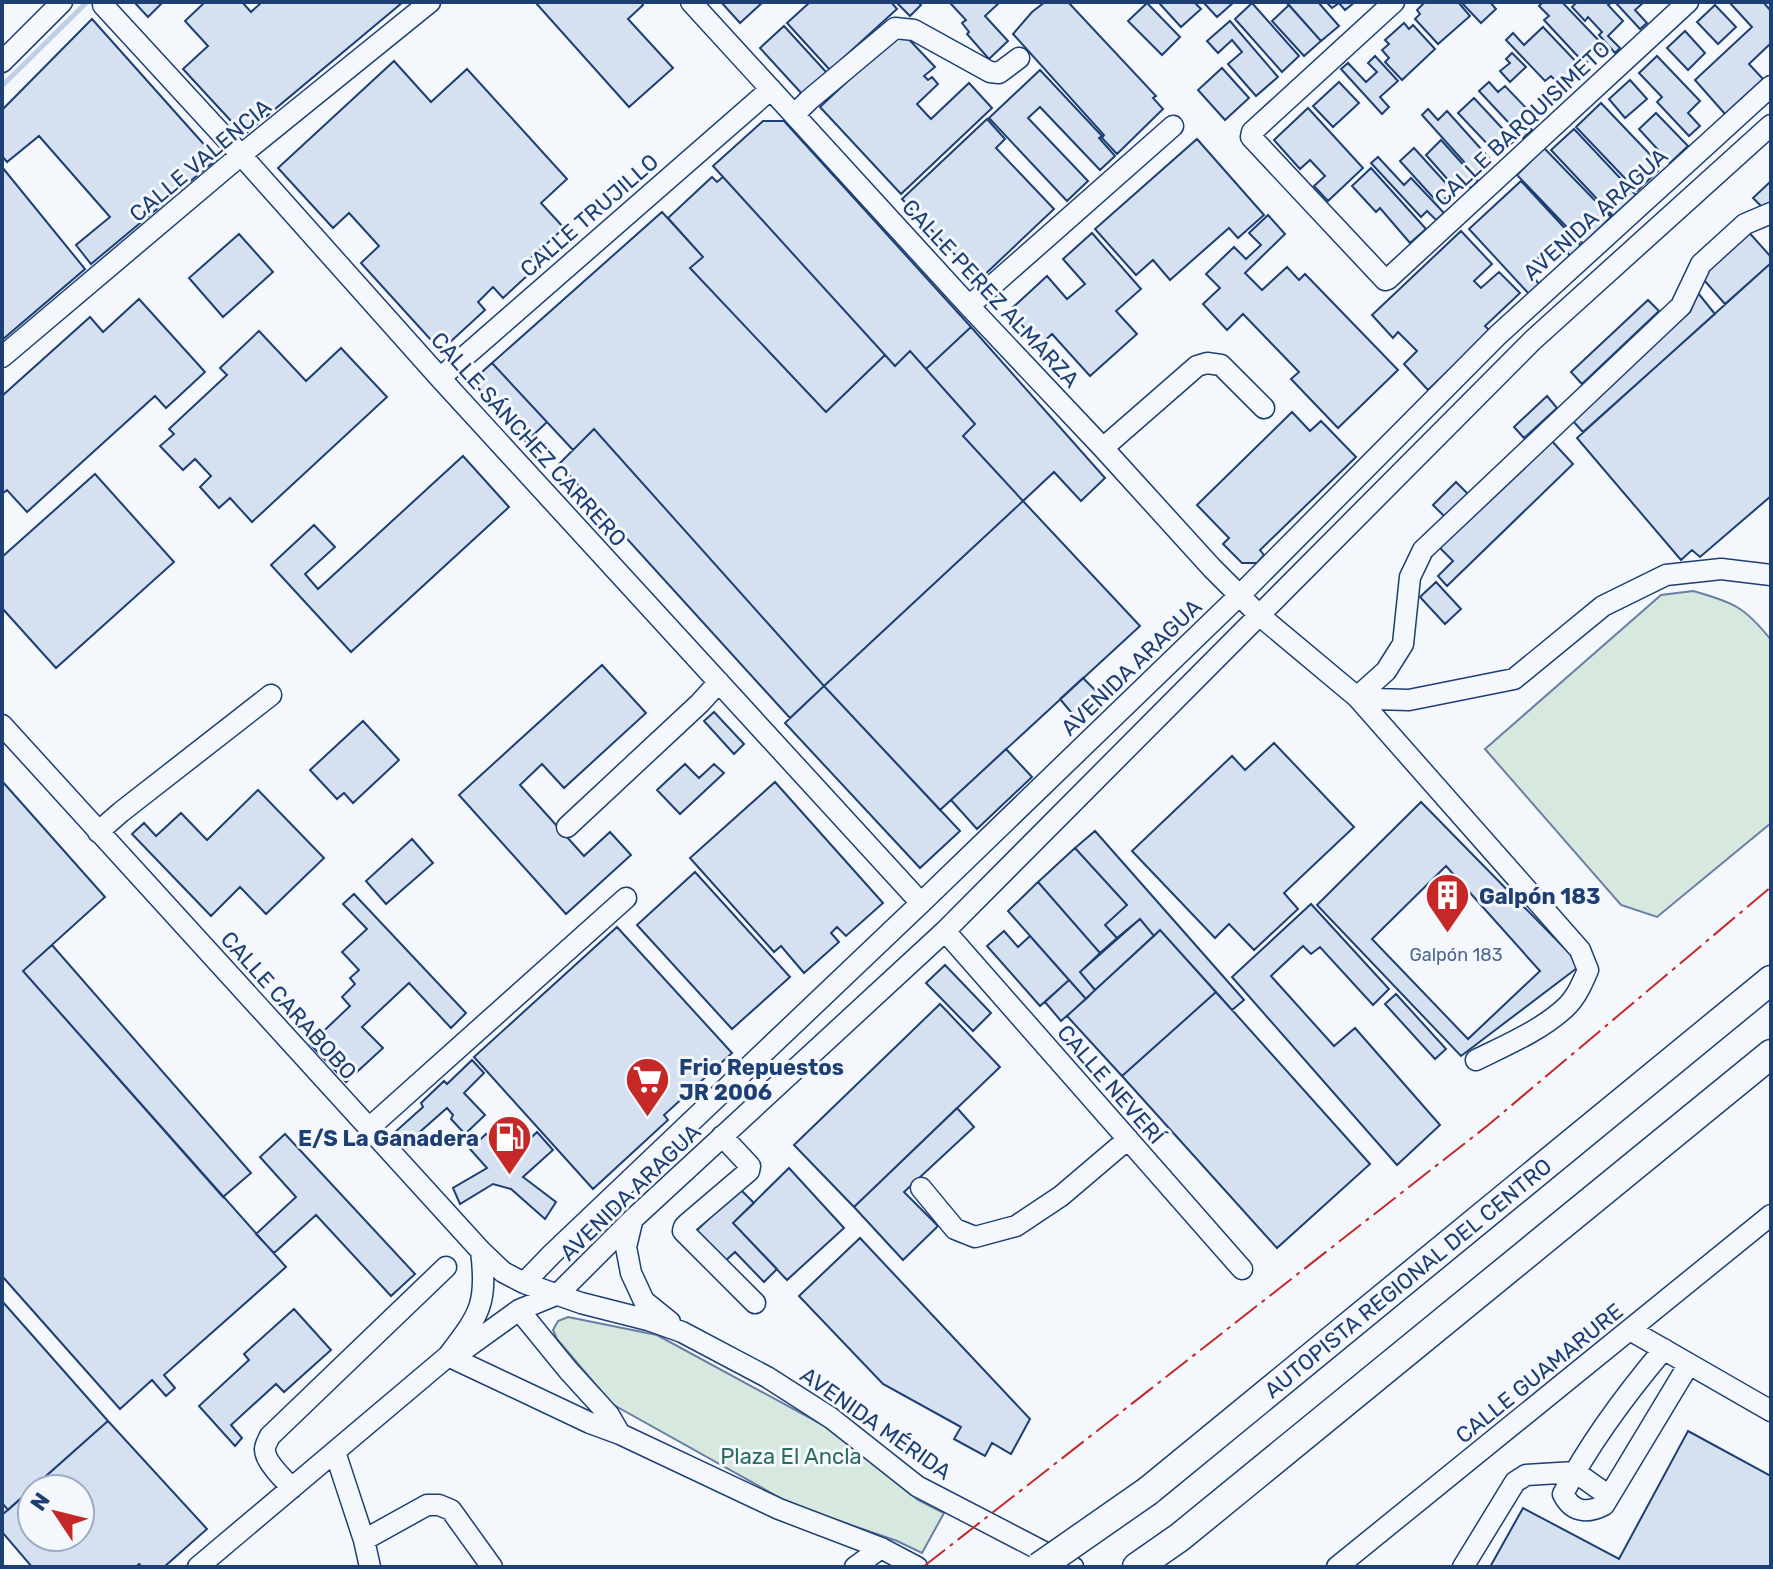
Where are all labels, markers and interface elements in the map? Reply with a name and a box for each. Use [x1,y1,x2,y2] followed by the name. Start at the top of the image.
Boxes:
[1429,35,1616,212] street label: CALLE BARQUISIMETO
[124,93,277,227] street label: CALLE VALENCIA
[1518,142,1673,286] street label: AVENIDA ARAGUA
[515,148,664,283] street label: CALLE TRUJILLO
[896,194,1085,393] street label: CALLE PEREZ ALMARZA
[425,327,632,552] street label: CALLE SÁNCHEZ CARRERO
[1055,593,1207,741] street label: AVENIDA ARAGUA
[1424,872,1472,935] building icon: Galpón 183
[1479,883,1601,910] place label: Galpón 183
[215,926,362,1085] street label: CALLE CARABOBO
[1410,944,1502,966] house number: Galpón 183
[1051,1019,1170,1150] street label: CALLE NEVERÍ
[679,1054,844,1106] place label: Frio Repuestos JR 2006
[624,1056,672,1119] supermarket icon: Frio Repuestos JR 2006
[486,1114,534,1177] fuel station icon: E/S La Ganadera
[554,1118,706,1266] street label: AVENIDA ARAGUA
[298,1125,479,1152] place label: E/S La Ganadera
[1259,1153,1557,1404] street label: AUTOPISTA REGIONAL DEL CENTRO
[1450,1298,1628,1449] street label: CALLE GUAMARURE
[795,1361,957,1486] street label: AVENIDA MÉRIDA
[720,1443,862,1470] park label: Plaza El Ancla
[16,1473,96,1553] north arrow
[24,1488,56,1516] text: N

